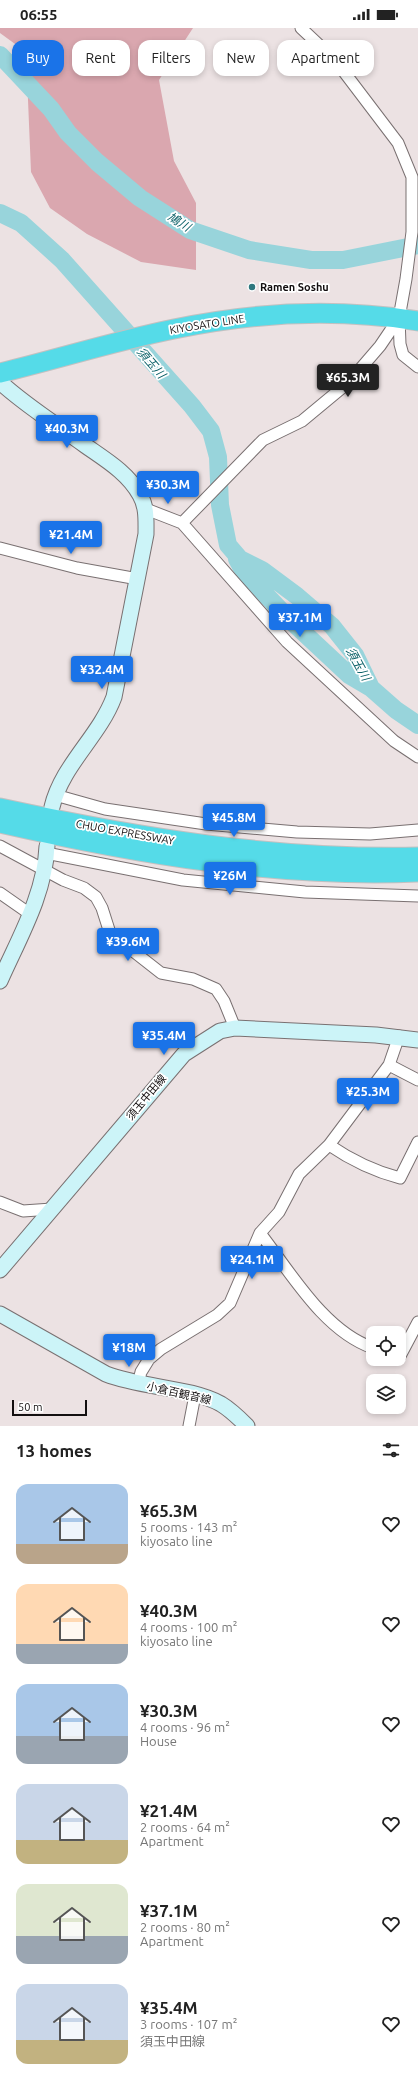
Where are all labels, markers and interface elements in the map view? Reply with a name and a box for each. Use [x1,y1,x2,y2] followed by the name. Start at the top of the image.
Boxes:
[20,6,58,23] text: 06:55
[12,40,64,76] chip: Buy
[72,40,130,76] chip: Rent
[138,40,205,76] chip: Filters
[213,40,269,76] chip: New
[277,40,374,76] chip: Apartment
[166,210,195,234] water label: 鳩川
[260,281,329,293] place label: Ramen Soshu
[247,282,257,292] marker: Ramen Soshu
[169,312,245,336] street label: KIYOSATO LINE
[135,345,169,382] water label: 須玉川
[315,364,381,398] pin: ¥65.3M
[326,370,370,384] text: ¥65.3M
[34,415,100,449] pin: ¥40.3M
[45,421,89,435] text: ¥40.3M
[135,471,201,505] pin: ¥30.3M
[146,477,190,491] text: ¥30.3M
[38,521,104,555] pin: ¥21.4M
[49,527,93,541] text: ¥21.4M
[267,604,333,638] pin: ¥37.1M
[278,610,322,624] text: ¥37.1M
[344,645,374,684] water label: 須玉川
[69,656,135,690] pin: ¥32.4M
[80,662,124,676] text: ¥32.4M
[201,804,267,838] pin: ¥45.8M
[212,810,256,824] text: ¥45.8M
[75,817,176,847] street label: CHUO EXPRESSWAY
[206,862,254,896] pin: ¥26M
[213,868,247,882] text: ¥26M
[95,928,161,962] pin: ¥39.6M
[106,934,150,948] text: ¥39.6M
[131,1022,197,1056] pin: ¥35.4M
[142,1028,186,1042] text: ¥35.4M
[124,1072,168,1122] street label: 須玉中田線
[335,1078,401,1112] pin: ¥25.3M
[346,1084,390,1098] text: ¥25.3M
[219,1246,285,1280] pin: ¥24.1M
[230,1252,274,1266] text: ¥24.1M
[366,1326,406,1414] map controls
[366,1326,406,1366] button: locate
[105,1334,153,1368] pin: ¥18M
[112,1340,146,1354] text: ¥18M
[366,1374,406,1414] button: layers
[145,1380,213,1406] street label: 小倉百観音線
[12,1398,87,1417] scale bar
[18,1401,42,1413] text: 50 m
[380,1439,402,1461] icon: filters
[16,1441,92,1460] text: 13 homes
[48,1500,96,1548] icon: home
[140,1501,198,1520] text: ¥65.3M
[380,1513,402,1535] icon: heart
[140,1520,237,1534] text: 5 rooms · 143 m²
[140,1534,213,1548] text: kiyosato line
[48,1600,96,1648] icon: home
[140,1601,198,1620] text: ¥40.3M
[380,1613,402,1635] icon: heart
[140,1620,237,1634] text: 4 rooms · 100 m²
[140,1634,213,1648] text: kiyosato line
[48,1700,96,1748] icon: home
[140,1701,198,1720] text: ¥30.3M
[380,1713,402,1735] icon: heart
[140,1720,230,1734] text: 4 rooms · 96 m²
[140,1734,177,1748] text: House
[48,1800,96,1848] icon: home
[140,1801,198,1820] text: ¥21.4M
[380,1813,402,1835] icon: heart
[140,1820,230,1834] text: 2 rooms · 64 m²
[140,1834,204,1848] text: Apartment
[48,1900,96,1948] icon: home
[140,1901,198,1920] text: ¥37.1M
[380,1913,402,1935] icon: heart
[140,1920,230,1934] text: 2 rooms · 80 m²
[140,1934,204,1948] text: Apartment
[140,1998,198,2017] text: ¥35.4M
[48,2000,96,2048] icon: home
[380,2013,402,2035] icon: heart
[140,2017,237,2031] text: 3 rooms · 107 m²
[140,2034,205,2048] text: 須玉中田線

